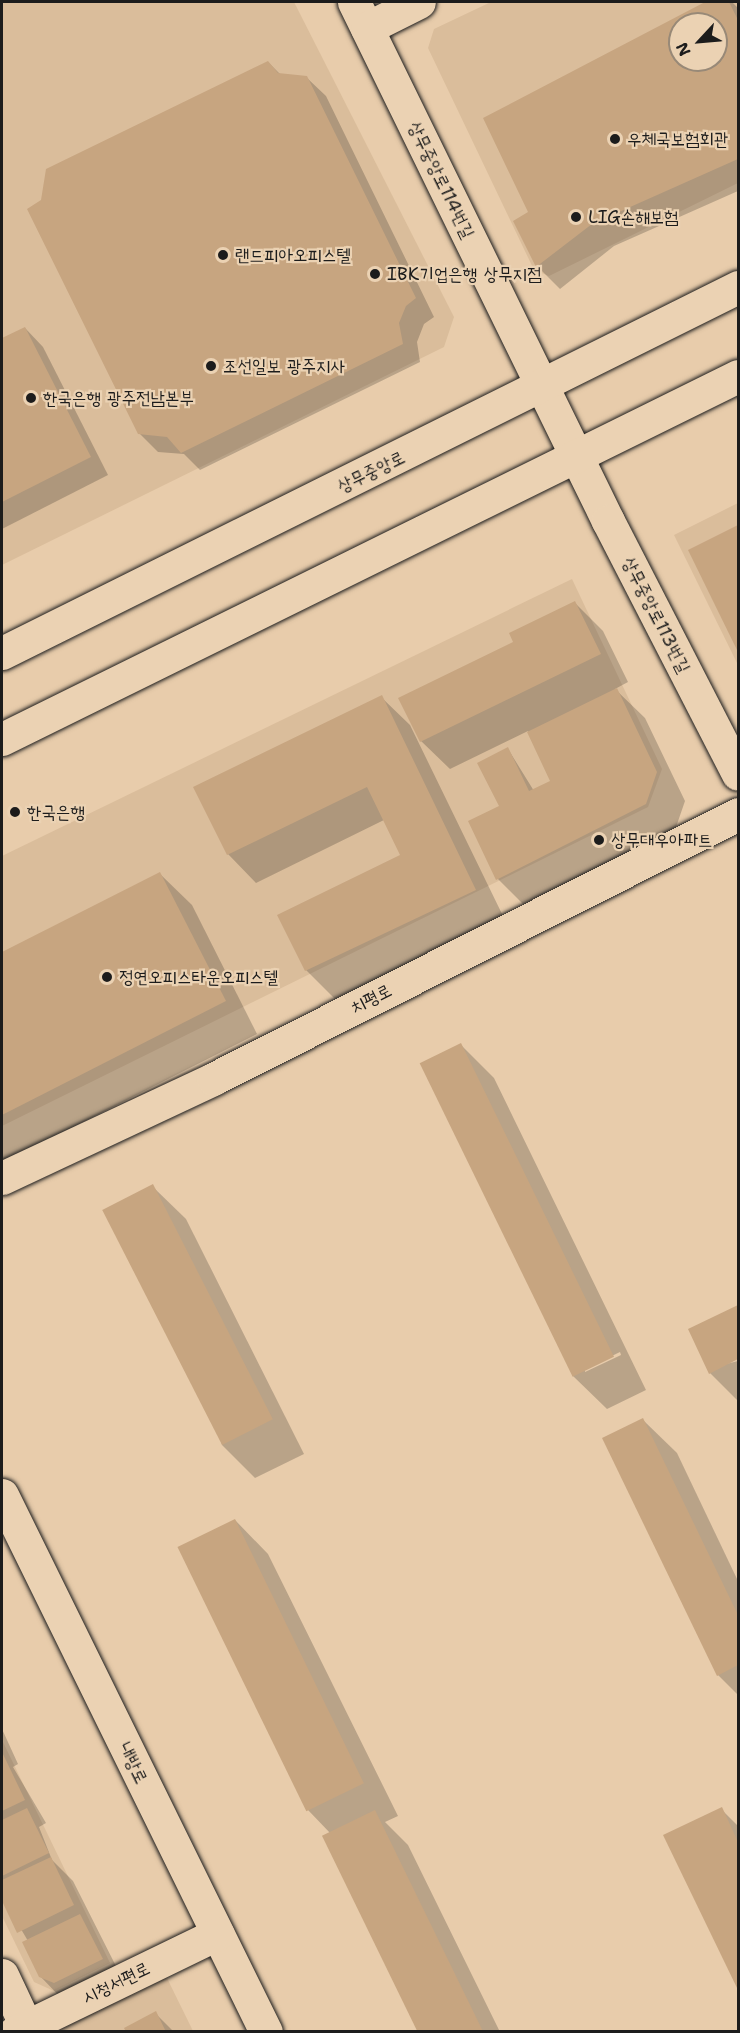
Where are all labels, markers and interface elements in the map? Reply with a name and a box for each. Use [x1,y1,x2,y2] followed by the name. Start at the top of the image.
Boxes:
[668,12,728,72] north arrow
[671,39,695,60] text: N
[403,118,479,242] street label: 상무중앙로114번길
[627,128,728,150] place label: 우체국보험회관
[608,132,622,146] marker: 우체국보험회관
[588,206,679,228] place label: LIG손해보험
[569,210,583,224] marker: LIG손해보험
[235,244,351,266] place label: 랜드피아오피스텔
[216,248,230,262] marker: 랜드피아오피스텔
[387,263,541,285] place label: IBK기업은행 상무지점
[368,267,382,281] marker: IBK기업은행 상무지점
[223,355,345,377] place label: 조선일보 광주지사
[204,359,218,373] marker: 조선일보 광주지사
[43,387,194,409] place label: 한국은행 광주전남본부
[24,391,38,405] marker: 한국은행 광주전남본부
[334,446,408,498] street label: 상무중앙로
[617,553,695,677] street label: 상무중앙로113번길
[27,801,85,823] place label: 한국은행
[8,805,22,819] marker: 한국은행
[611,829,712,851] place label: 상무대우아파트
[592,833,606,847] marker: 상무대우아파트
[119,966,278,988] place label: 정연오피스타운오피스텔
[100,970,114,984] marker: 정연오피스타운오피스텔
[347,980,395,1018] street label: 치평로
[114,1739,152,1787] street label: 내방로
[79,1957,153,2009] street label: 시청서편로

